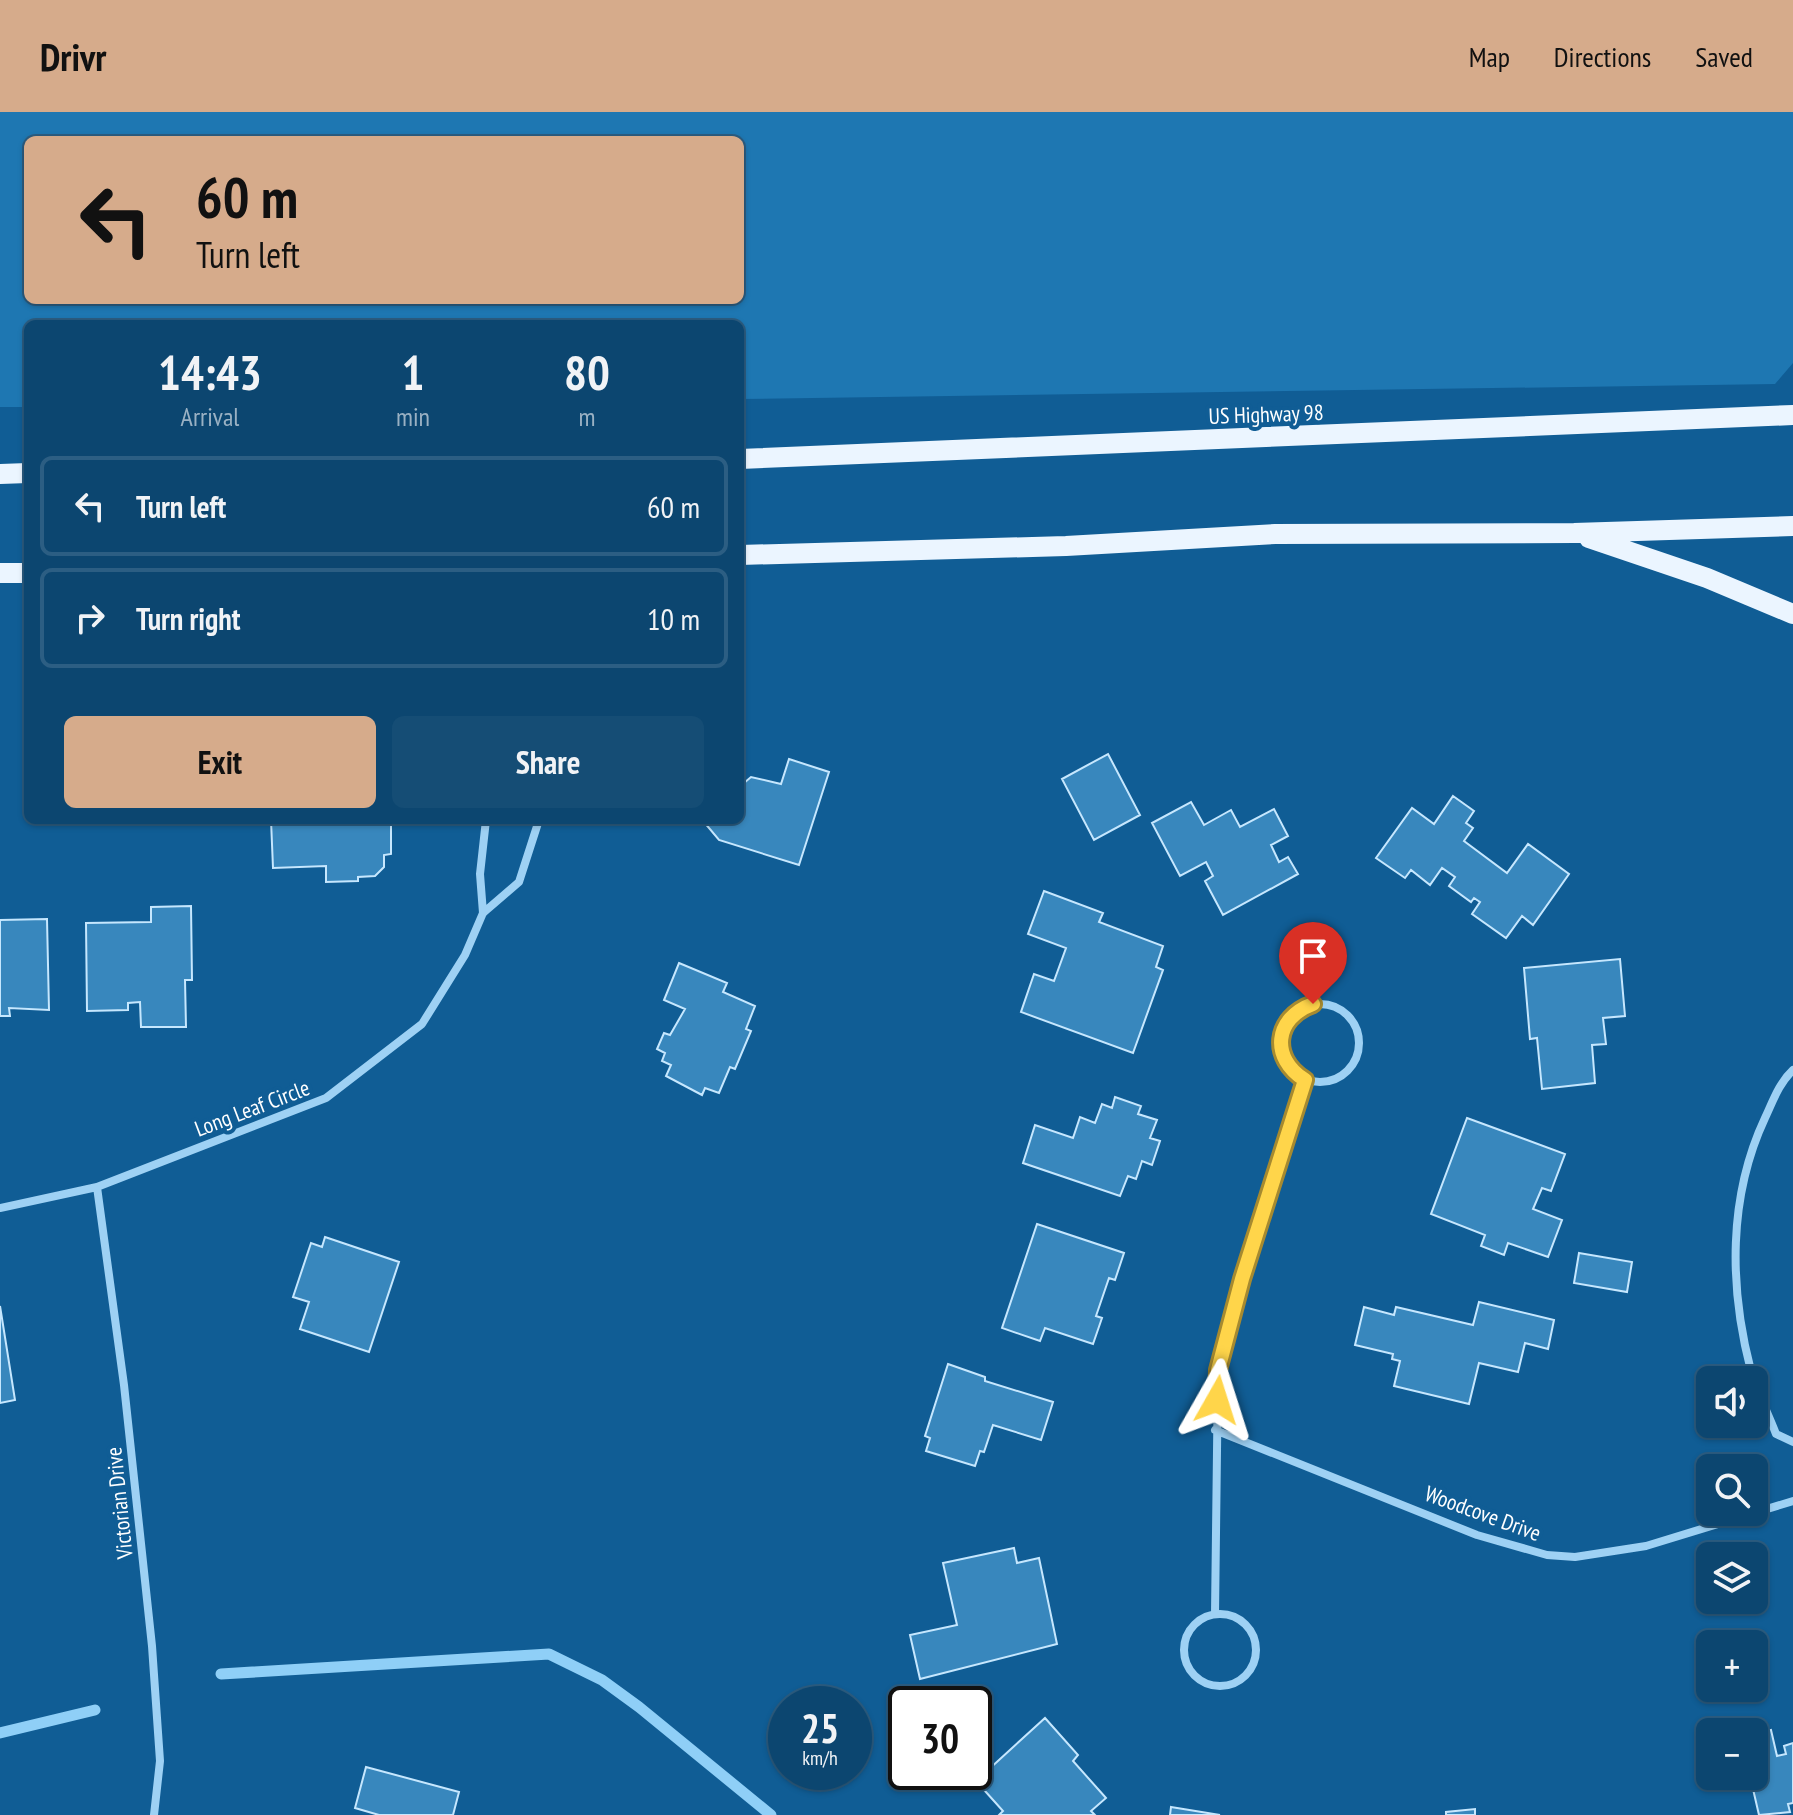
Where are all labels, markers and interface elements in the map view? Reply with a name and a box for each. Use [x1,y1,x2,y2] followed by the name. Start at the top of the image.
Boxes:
[40,32,106,81] text: Drivr
[1469,38,1510,75] text: Map
[1554,38,1651,75] text: Directions
[1695,38,1753,75] text: Saved
[196,161,298,233] text: 60 m
[64,168,168,272] icon: left
[196,231,300,278] text: Turn left
[158,341,262,403] text: 14:43
[401,341,424,403] text: 1
[564,341,610,403] text: 80
[1208,398,1324,430] street label: US Highway 98
[181,400,239,433] text: Arrival
[396,400,430,433] text: min
[578,400,595,433] text: m
[68,484,112,528] icon: left
[136,487,226,526] text: Turn left
[647,487,700,526] text: 60 m
[68,596,112,640] icon: right
[136,599,240,638] text: Turn right
[647,599,700,638] text: 10 m
[64,716,376,808] button: Exit
[392,716,704,808] button: Share
[1279,922,1347,1004] pin
[1291,934,1335,978] icon: arrive
[191,1073,313,1143] street label: Long Leaf Circle
[1175,1358,1259,1442] position arrow
[1696,1366,1768,1790] map controls
[1696,1366,1768,1438] button: sound
[99,1446,139,1561] street label: Victorian Drive
[1696,1454,1768,1526] button: search
[1421,1479,1545,1547] street label: Woodcove Drive
[1696,1542,1768,1614] button: layers
[1696,1630,1768,1702] button: +
[888,1686,992,1790] speed limit sign: 30
[801,1702,839,1754] text: 25
[1696,1718,1768,1790] button: −
[802,1745,838,1771] text: km/h

